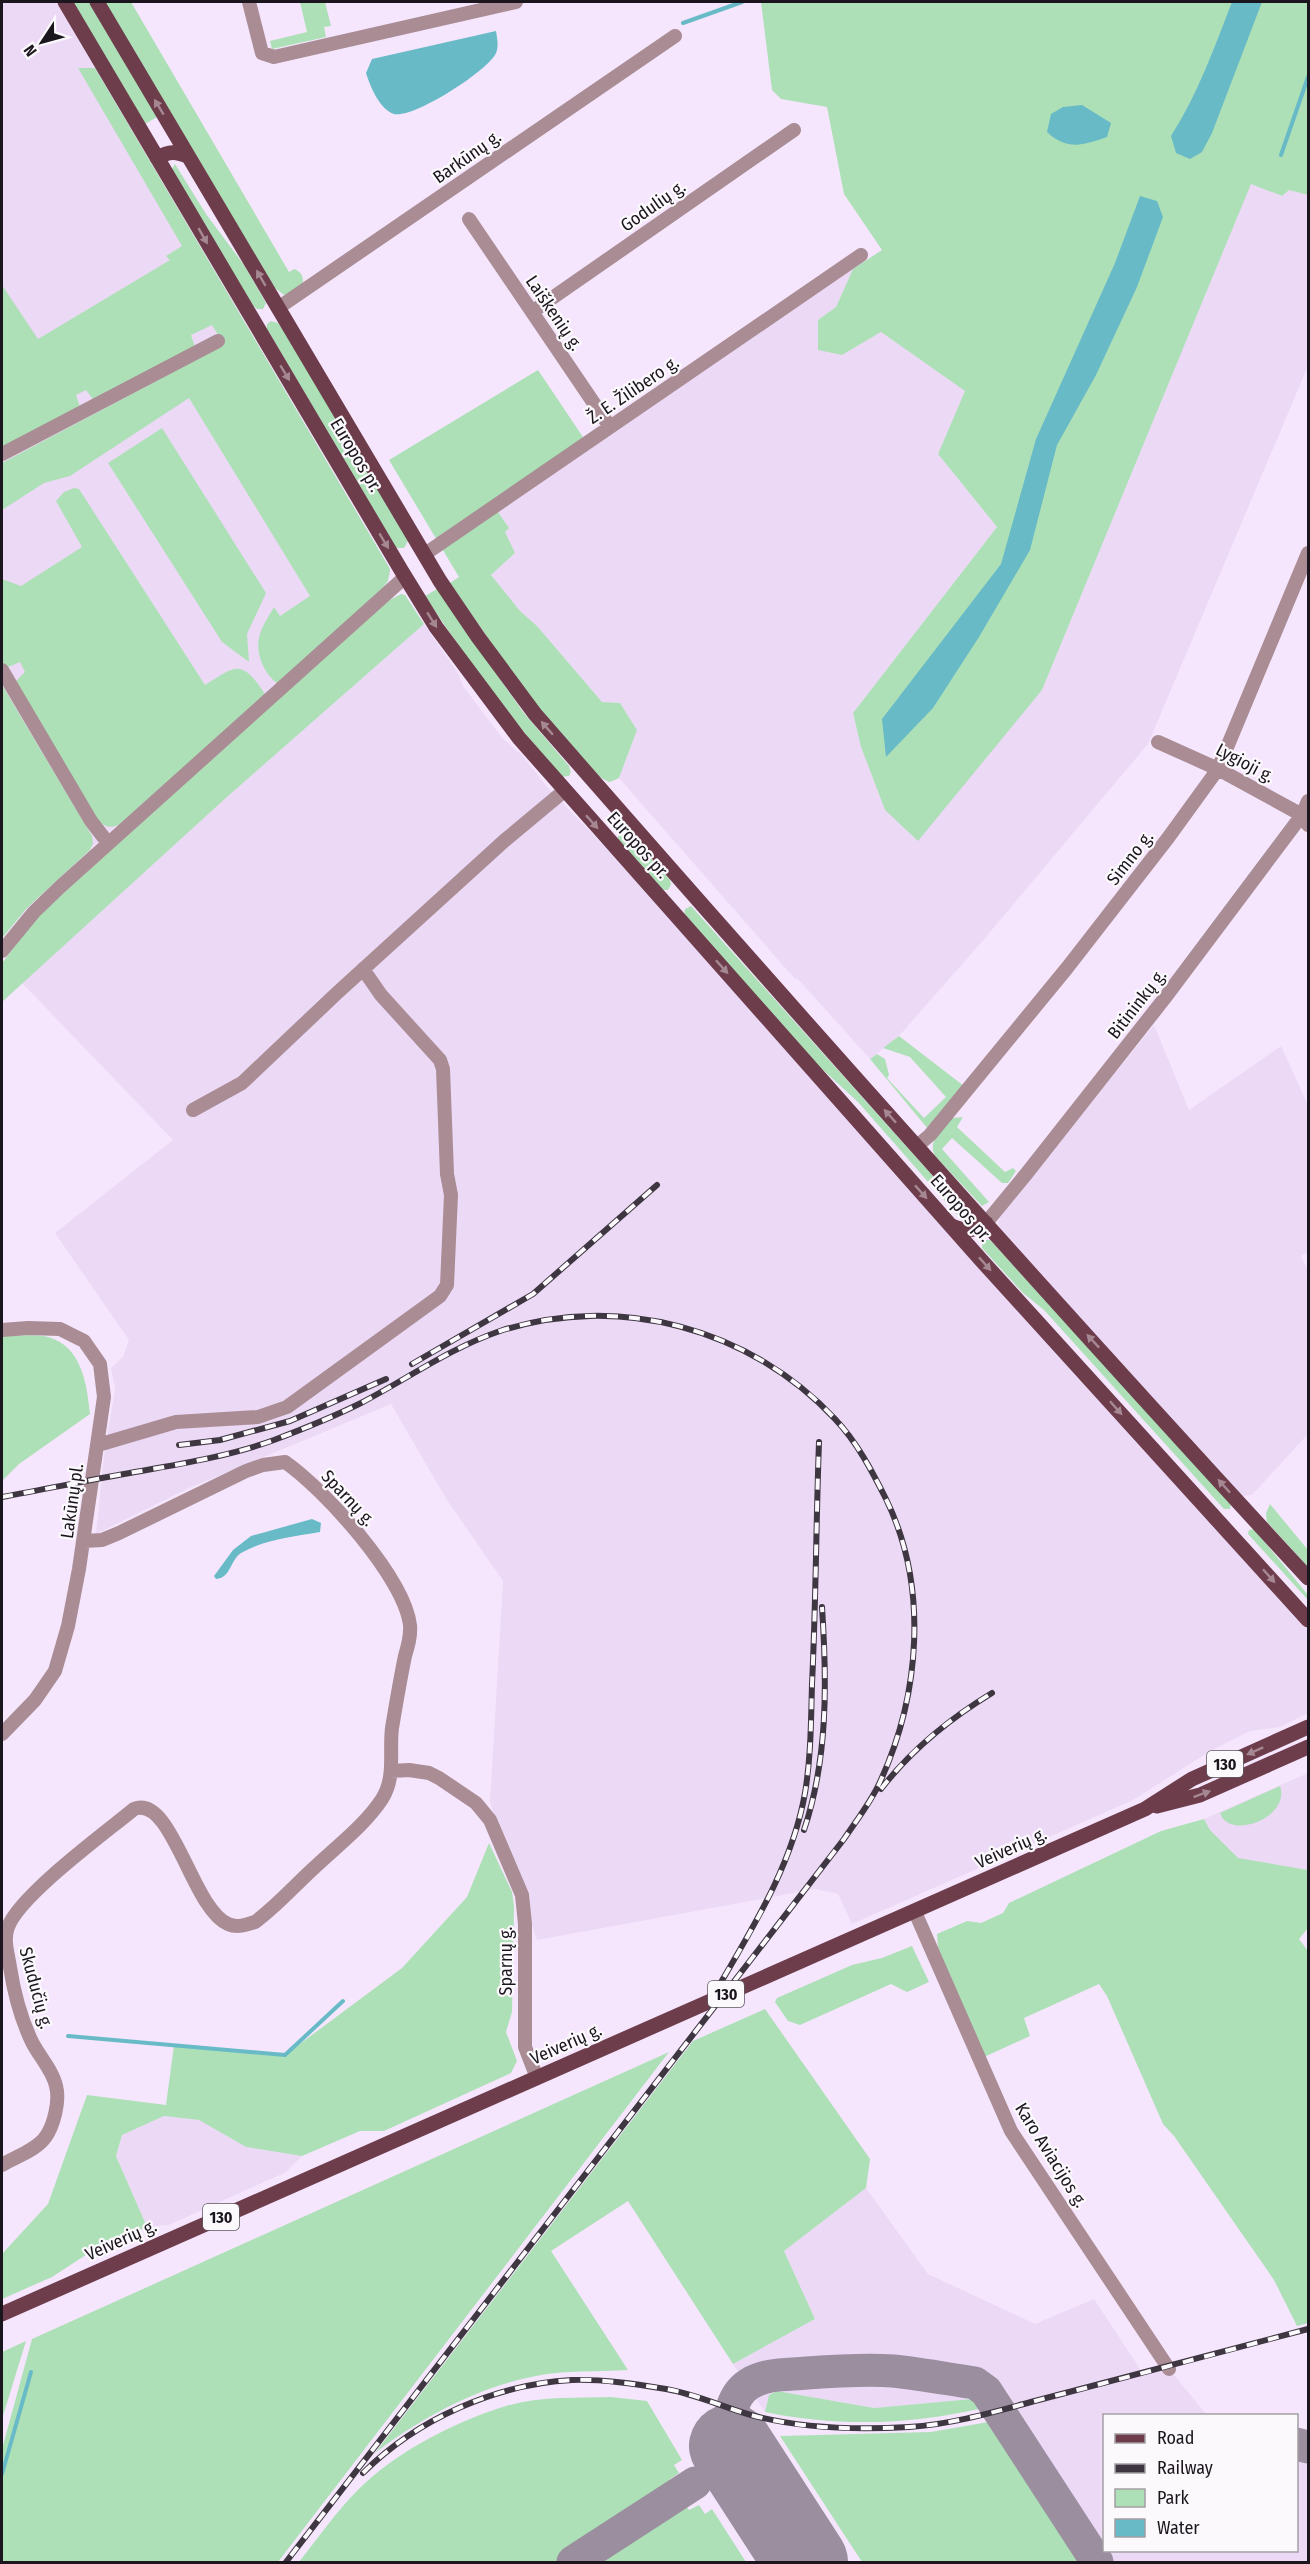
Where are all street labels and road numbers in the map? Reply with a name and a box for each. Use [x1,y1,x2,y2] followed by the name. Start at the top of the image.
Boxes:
[429,126,505,188] street label: Barkūnų g.
[616,176,690,236] street label: Godulių g.
[521,271,587,355] street label: Laiškenių g.
[583,351,683,429] street label: Ž. E. Žilibero g.
[325,414,387,496] street label: Europos pr.
[1212,739,1278,788] street label: Lygioji g.
[602,807,674,883] street label: Europos pr.
[1102,826,1158,890] street label: Simno g.
[1103,965,1171,1043] street label: Bitininkų g.
[926,1170,996,1246] street label: Europos pr.
[56,1462,88,1540] street label: Lakūnų pl.
[316,1465,380,1531] street label: Sparnų g.
[1207,1751,1243,1777] road number: 130
[972,1822,1050,1873] street label: Veiverių g.
[495,1926,517,1995] street label: Sparnų g.
[15,1945,58,2032] street label: Skudučių g.
[708,1981,744,2007] road number: 130
[527,2018,605,2069] street label: Veiverių g.
[1010,2099,1092,2211] street label: Karo Aviacijos g.
[203,2204,239,2230] road number: 130
[82,2214,160,2265] street label: Veiverių g.

